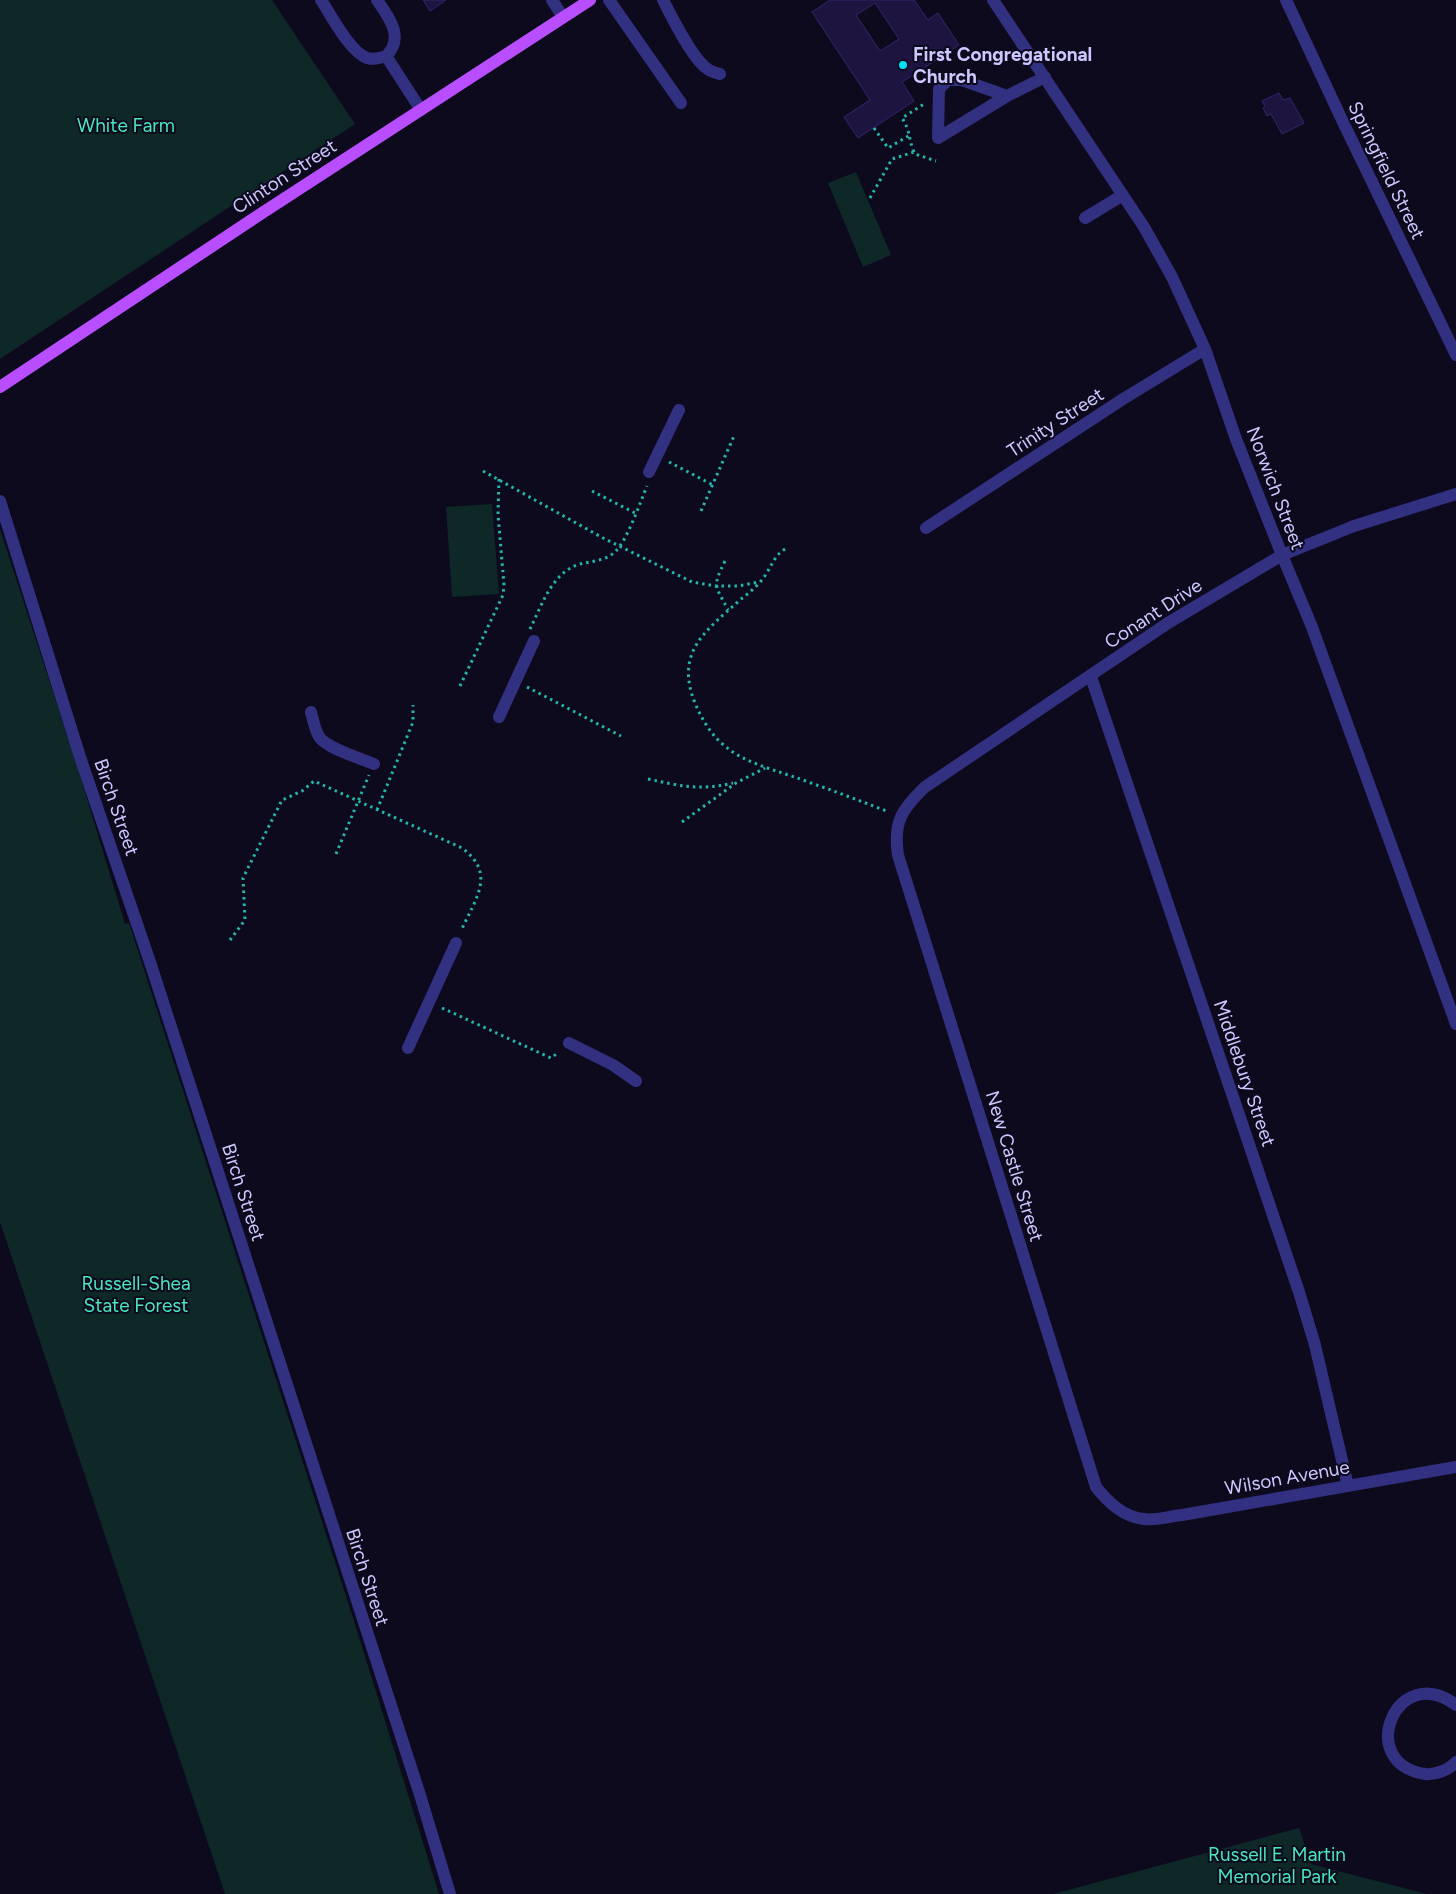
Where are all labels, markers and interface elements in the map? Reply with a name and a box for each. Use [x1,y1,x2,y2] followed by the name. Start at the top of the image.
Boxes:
[913,43,1092,88] place label: First Congregational Church
[897,59,909,71] marker: First Congregational Church
[1343,98,1430,243] street label: Springfield Street
[77,114,175,137] park label: White Farm
[228,134,341,219] street label: Clinton Street
[1003,383,1108,462] street label: Trinity Street
[1241,423,1310,553] street label: Norwich Street
[1100,573,1206,653] street label: Conant Drive
[89,756,144,859] street label: Birch Street
[1209,997,1280,1149] street label: Middlebury Street
[981,1088,1048,1244] street label: New Castle Street
[217,1140,270,1244] street label: Birch Street
[81,1272,191,1317] park label: Russell-Shea State Forest
[1223,1455,1351,1500] street label: Wilson Avenue
[341,1525,394,1629] street label: Birch Street
[1208,1843,1346,1888] park label: Russell E. Martin Memorial Park

